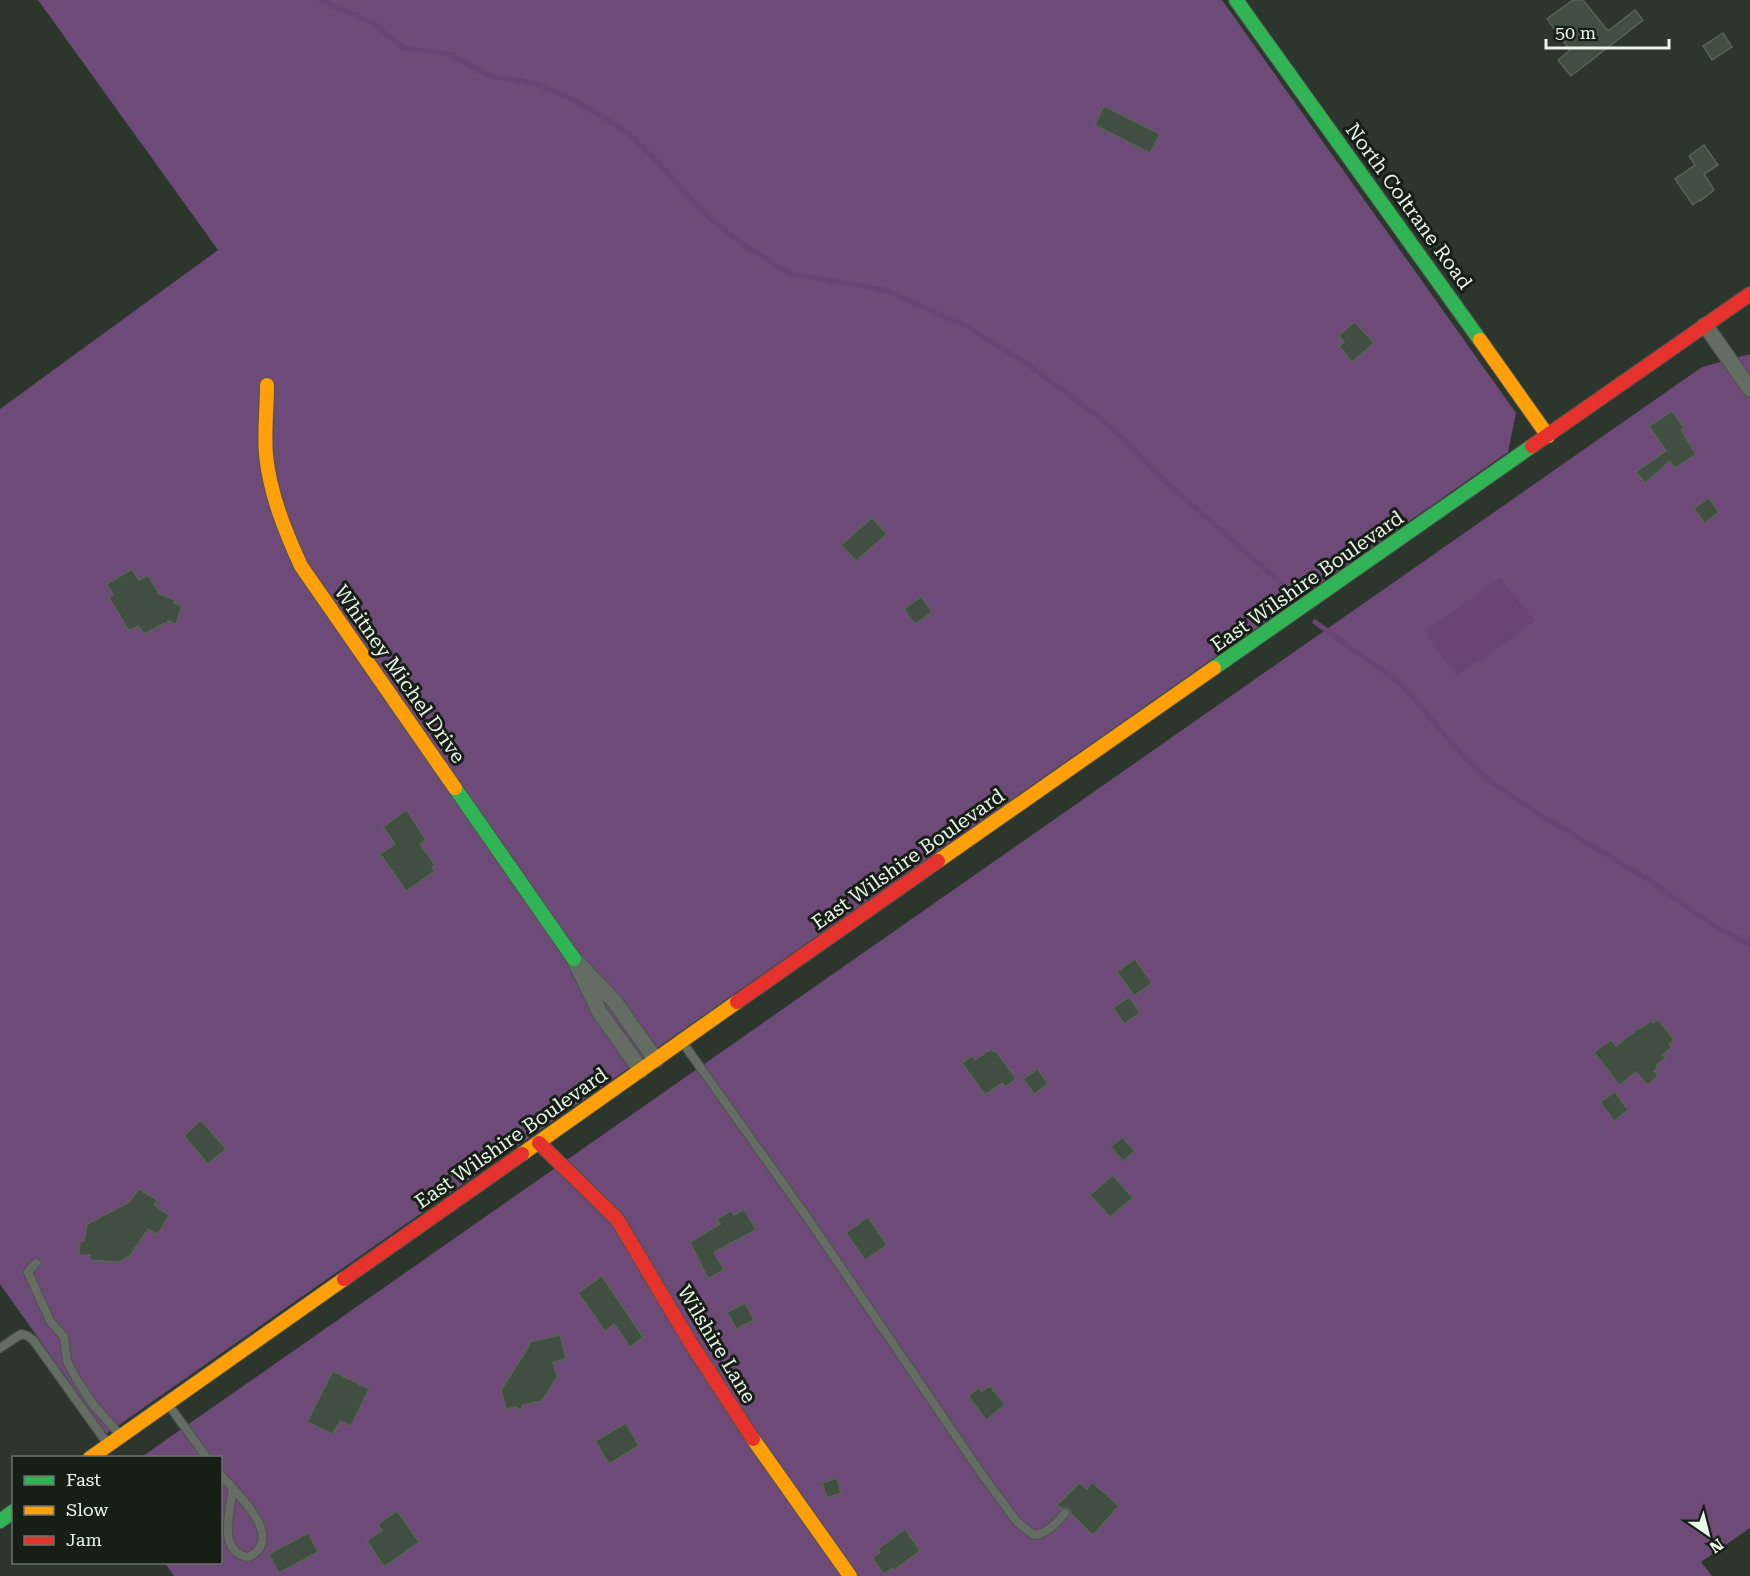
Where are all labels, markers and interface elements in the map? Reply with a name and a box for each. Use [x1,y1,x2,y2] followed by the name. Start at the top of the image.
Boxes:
[1546,12,1669,50] scale bar
[1555,22,1596,43] text: 50 m
[1341,118,1477,294] street label: North Coltrane Road
[1206,505,1408,657] street label: East Wilshire Boulevard
[329,580,471,768] street label: Whitney Michel Drive
[807,783,1009,935] street label: East Wilshire Boulevard
[410,1062,612,1214] street label: East Wilshire Boulevard
[672,1281,762,1407] street label: Wilshire Lane
[12,1456,222,1564] legend
[66,1469,101,1490] text: Fast
[66,1499,108,1520] text: Slow
[1678,1504,1738,1564] north arrow
[66,1529,102,1550] text: Jam
[1706,1535,1727,1557] text: N

